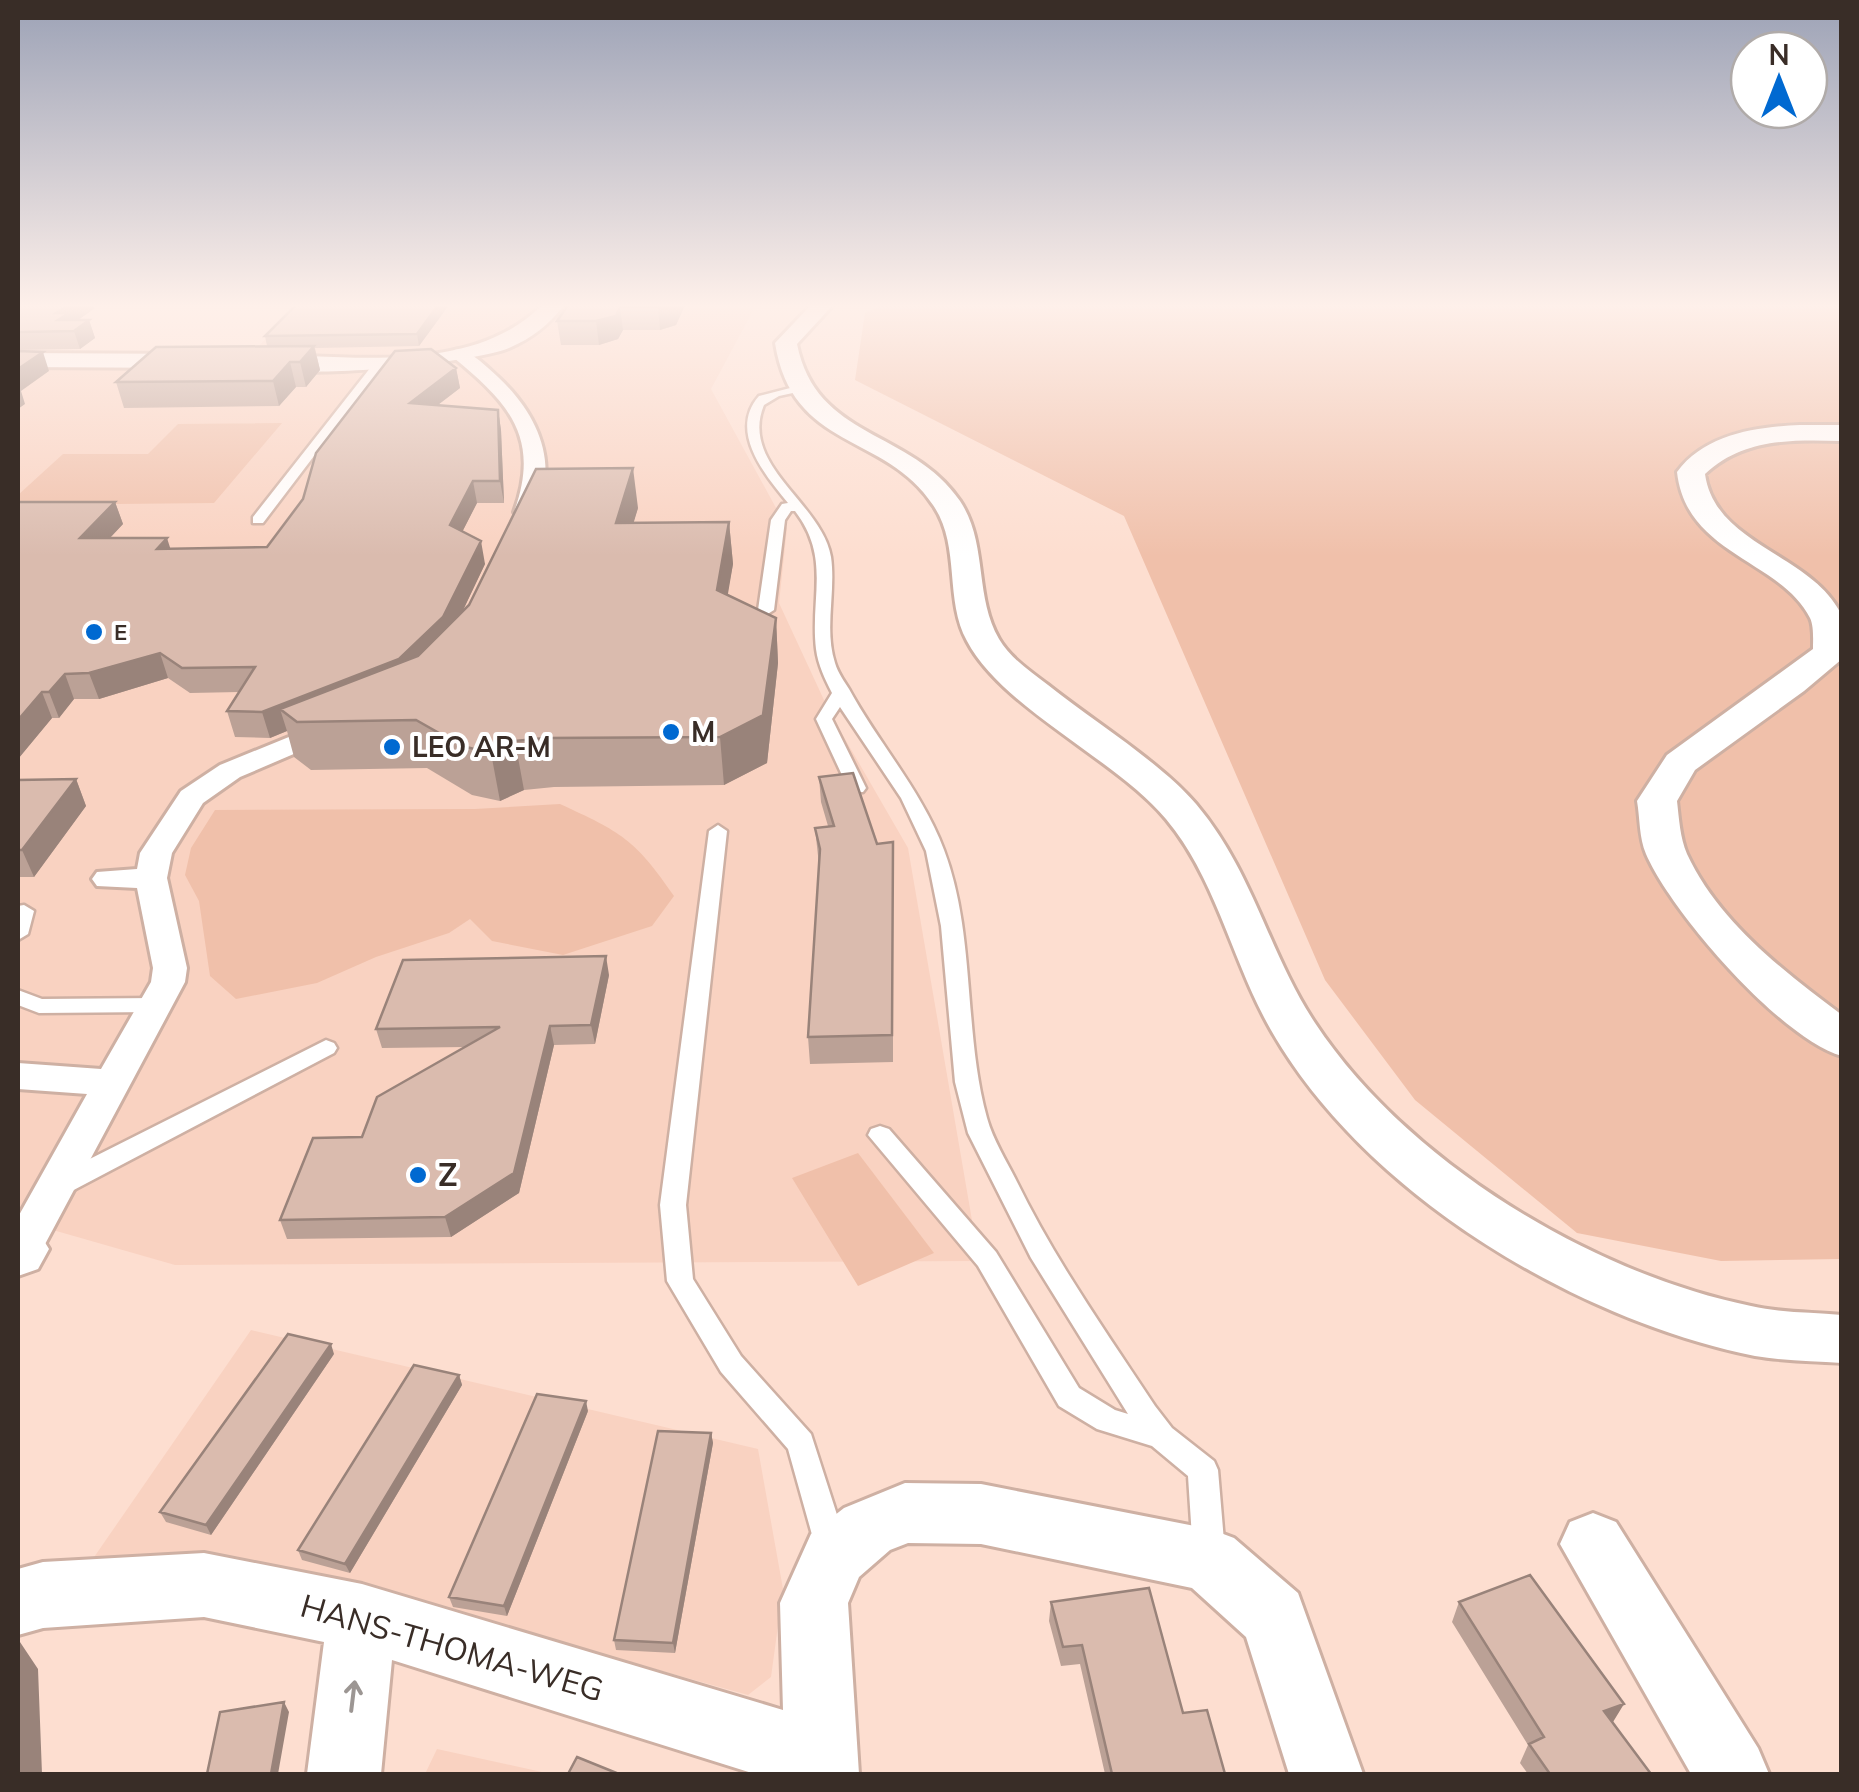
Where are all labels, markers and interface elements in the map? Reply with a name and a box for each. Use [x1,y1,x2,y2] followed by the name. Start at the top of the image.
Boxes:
[1729,30,1829,130] north arrow
[1768,37,1790,72] text: N
[114,618,127,646] place label: E
[83,621,105,643] marker: E
[691,714,715,749] place label: M
[660,721,682,743] marker: M
[412,729,551,764] place label: LEO AR-M
[381,736,403,758] marker: LEO AR-M
[438,1154,457,1194] place label: Z
[407,1164,429,1186] marker: Z
[296,1585,608,1709] street label: HANS-THOMA-WEG
[344,1680,363,1712] one-way arrow

